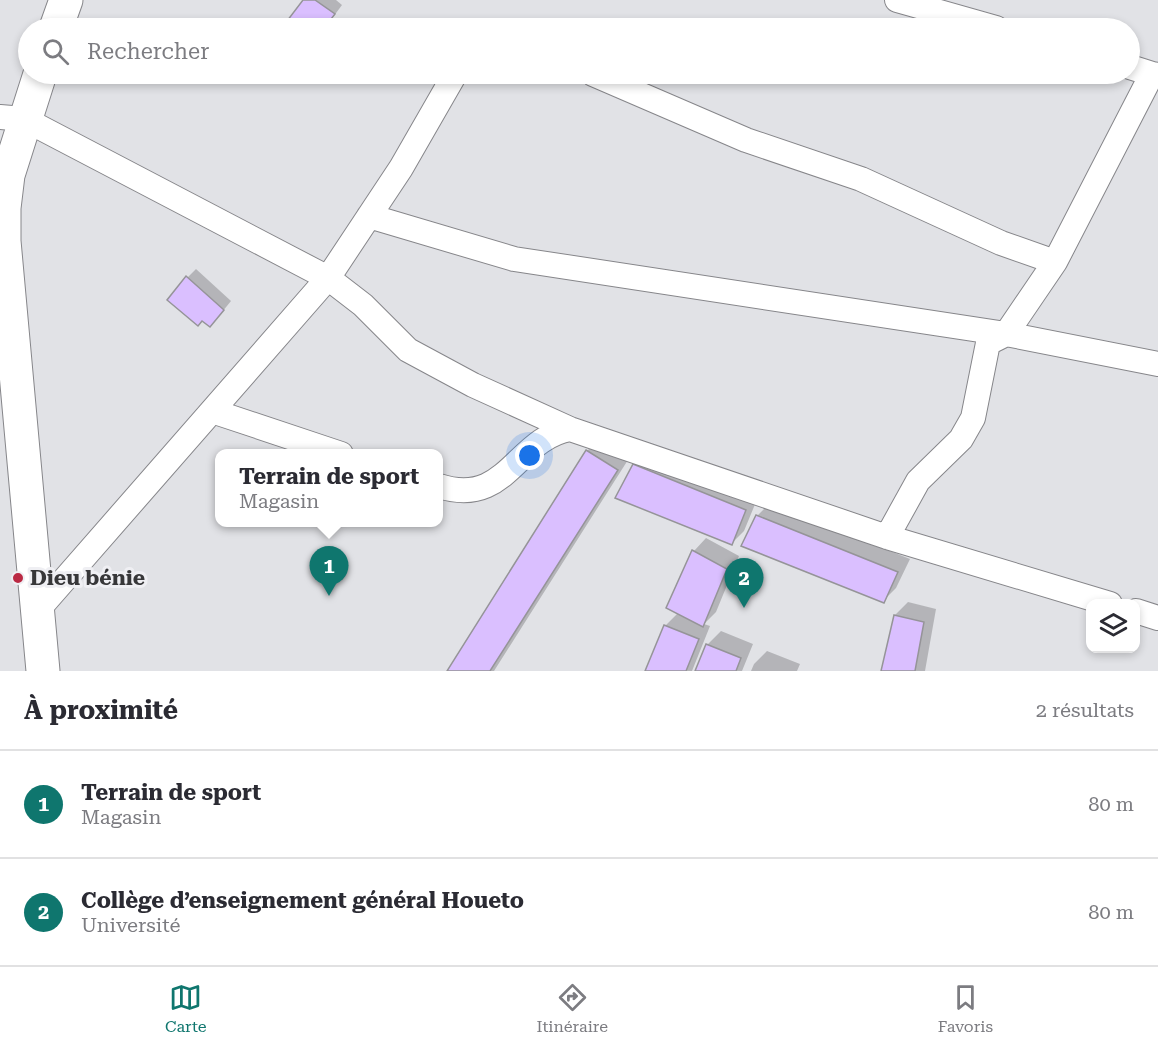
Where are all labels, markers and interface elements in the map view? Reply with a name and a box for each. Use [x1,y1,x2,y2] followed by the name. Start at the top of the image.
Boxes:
[18,18,1140,84] search box
[39,35,72,68] icon: search
[87,39,209,64] text: Rechercher
[515,441,544,470] your location
[215,449,443,527] popup
[239,464,419,489] text: Terrain de sport
[239,489,319,513] text: Magasin
[310,546,348,596] pin: 1
[724,558,764,608] pin: 2
[30,566,145,590] place label: Dieu bénie
[11,571,25,585] marker: Dieu bénie
[1086,599,1140,653] map controls
[1086,599,1140,653] button: layers
[24,695,178,725] text: À proximité
[1036,698,1134,722] text: 2 résultats
[81,780,261,805] text: Terrain de sport
[38,792,49,816] text: 1
[1088,792,1134,816] text: 80 m
[81,805,161,829] text: Magasin
[81,888,524,913] text: Collège d’enseignement général Houeto
[38,900,49,924] text: 2
[1088,900,1134,924] text: 80 m
[81,913,180,937] text: Université
[165,981,207,1036] tab: Carte
[536,981,608,1036] tab: Itinéraire
[938,981,993,1036] tab: Favoris

